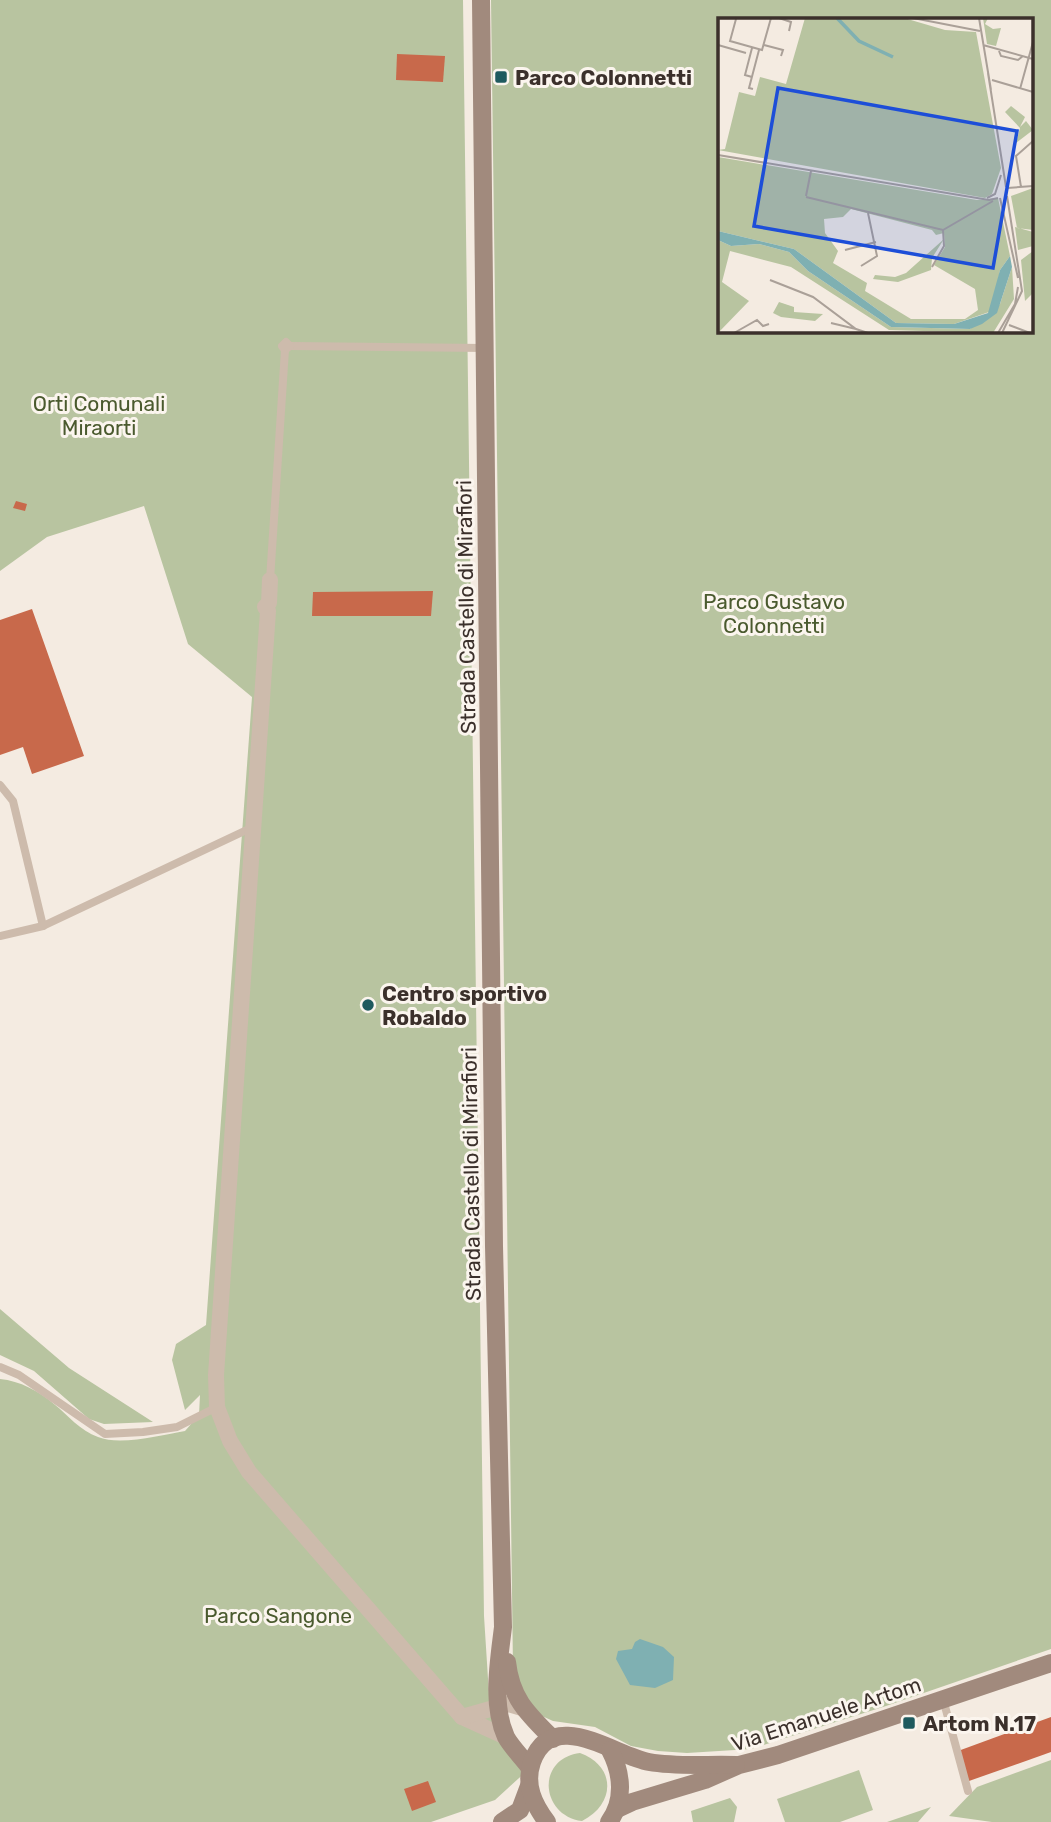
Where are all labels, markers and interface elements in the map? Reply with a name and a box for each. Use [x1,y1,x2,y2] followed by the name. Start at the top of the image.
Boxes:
[718,18,1034,332] inset map
[515,65,692,90] place label: Parco Colonnetti
[493,69,509,85] marker: Parco Colonnetti
[33,391,165,440] park label: Orti Comunali Miraorti
[451,480,481,734] street label: Strada Castello di Mirafiori
[703,589,845,638] park label: Parco Gustavo Colonnetti
[382,981,547,1030] place label: Centro sportivo Robaldo
[360,997,376,1013] marker: Centro sportivo Robaldo
[456,1047,486,1301] street label: Strada Castello di Mirafiori
[204,1603,352,1628] park label: Parco Sangone
[728,1672,924,1756] street label: Via Emanuele Artom
[923,1711,1036,1736] place label: Artom N.17
[901,1715,917,1731] marker: Artom N.17

